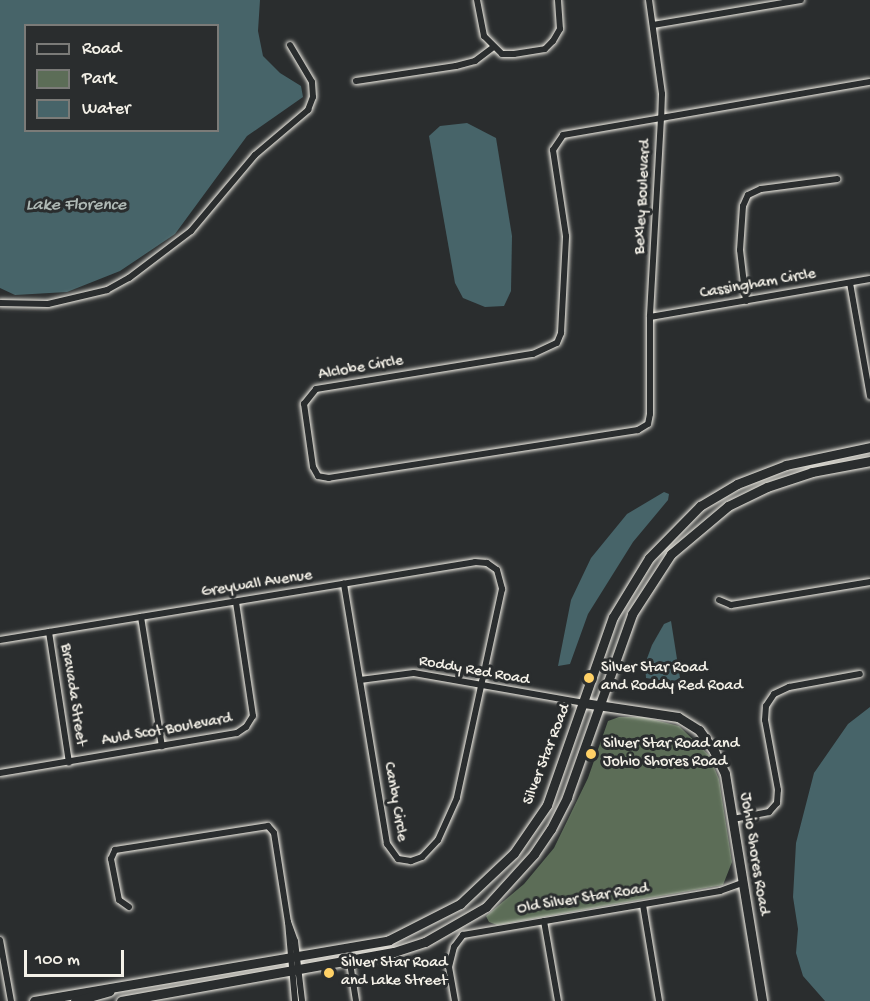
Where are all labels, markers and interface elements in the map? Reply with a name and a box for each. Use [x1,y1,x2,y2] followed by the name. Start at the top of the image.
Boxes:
[24,24,219,132] legend
[82,39,121,60] text: Road
[82,69,116,90] text: Park
[82,99,130,120] text: Water
[631,139,657,255] street label: Bexley Boulevard
[26,195,126,217] water label: Lake Florence
[699,265,817,305] street label: Cassingham Circle
[317,352,405,386] street label: Alclobe Circle
[200,567,314,603] street label: Greywall Avenue
[54,642,90,748] street label: Bravada Street
[417,653,531,691] street label: Roddy Red Road
[601,659,742,697] place label: Silver Star Road and Roddy Red Road
[582,671,596,685] marker: Silver Star Road and Roddy Red Road
[520,702,576,808] street label: Silver Star Road
[100,710,234,752] street label: Auld Scot Boulevard
[603,735,739,773] place label: Silver Star Road and Johio Shores Road
[584,747,598,761] marker: Silver Star Road and Johio Shores Road
[378,761,410,843] street label: Canby Circle
[734,791,772,917] street label: Johio Shores Road
[516,880,650,920] street label: Old Silver Star Road
[27,938,128,976] scale bar
[35,950,80,971] text: 100 m
[341,954,447,992] place label: Silver Star Road and Lake Street
[322,966,336,980] marker: Silver Star Road and Lake Street

